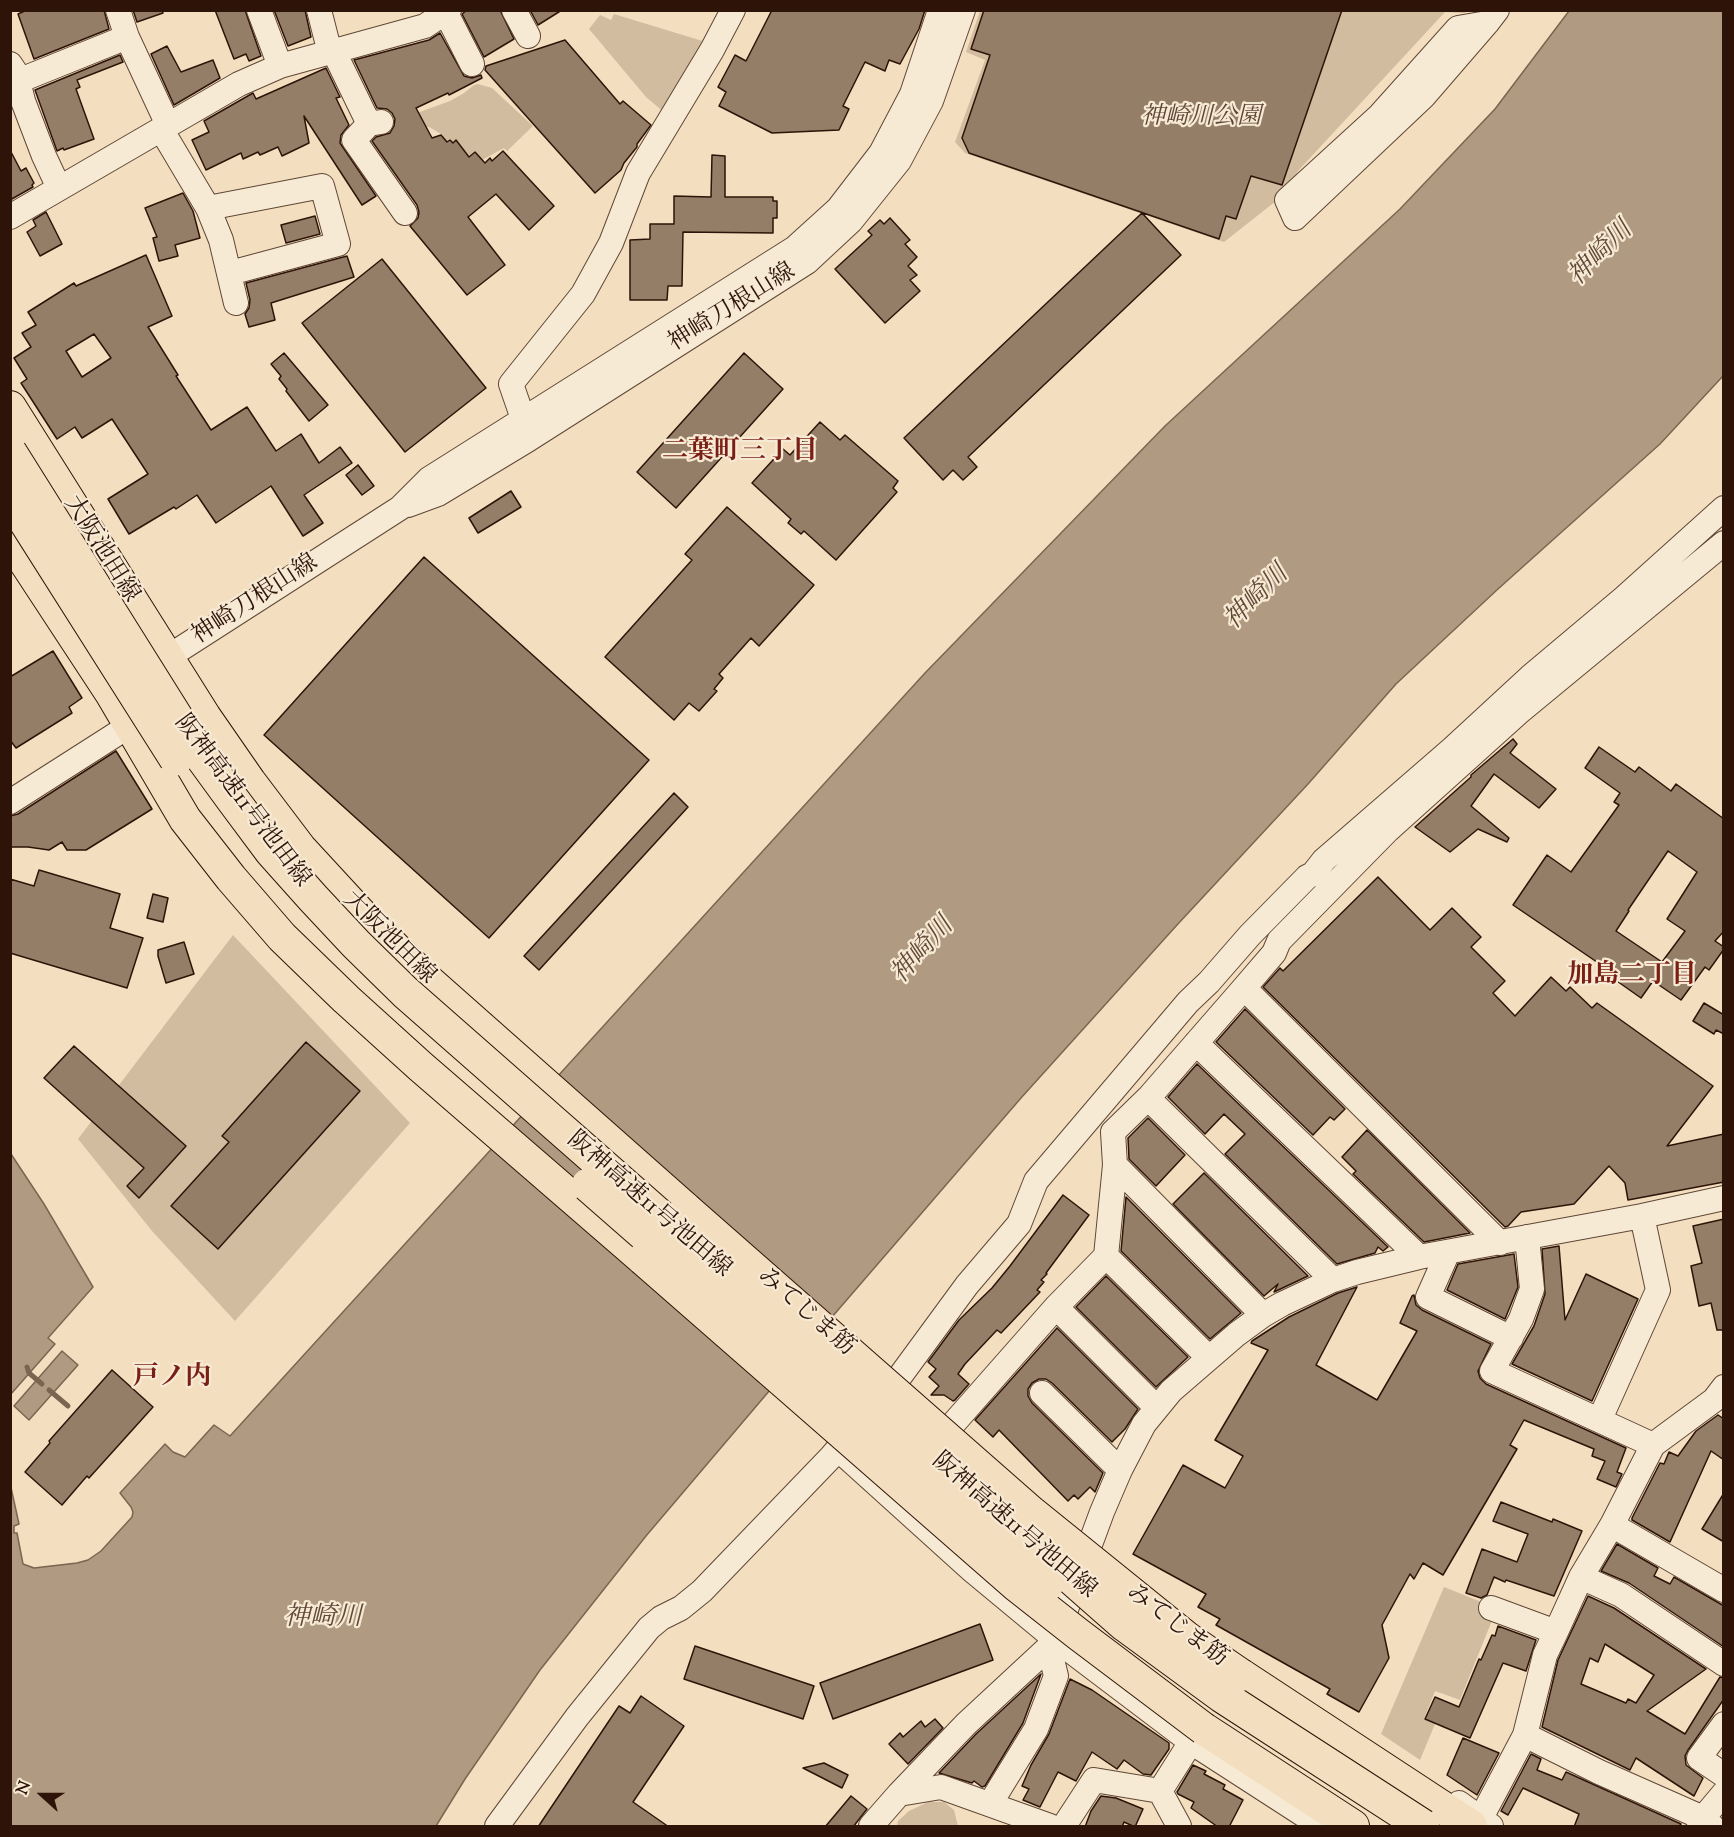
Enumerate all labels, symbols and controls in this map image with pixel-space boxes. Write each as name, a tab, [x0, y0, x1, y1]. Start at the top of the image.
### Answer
park label: 神崎川公園	[1141, 105, 1261, 133]
water label: 神崎川	[1563, 216, 1641, 294]
street label: 神崎刀根山線	[664, 259, 802, 359]
district label: 二葉町三丁目	[662, 438, 818, 470]
street label: 大阪池田線	[56, 491, 144, 609]
street label: 神崎刀根山線	[188, 550, 324, 652]
water label: 神崎川	[1219, 560, 1297, 638]
street label: 阪神高速11号池田線	[167, 710, 315, 894]
street label: 大阪池田線	[335, 886, 441, 992]
water label: 神崎川	[886, 913, 962, 991]
district label: 加島二丁目	[1567, 962, 1697, 994]
street label: 阪神高速11号池田線	[560, 1127, 736, 1285]
street label: みてじま筋	[750, 1263, 860, 1363]
district label: 戸ノ内	[133, 1364, 211, 1396]
street label: 阪神高速11号池田線	[925, 1448, 1101, 1606]
street label: みてじま筋	[1119, 1579, 1233, 1675]
water label: 神崎川	[284, 1604, 362, 1636]
north arrow	[12, 1765, 72, 1825]
text: N	[12, 1778, 38, 1798]

